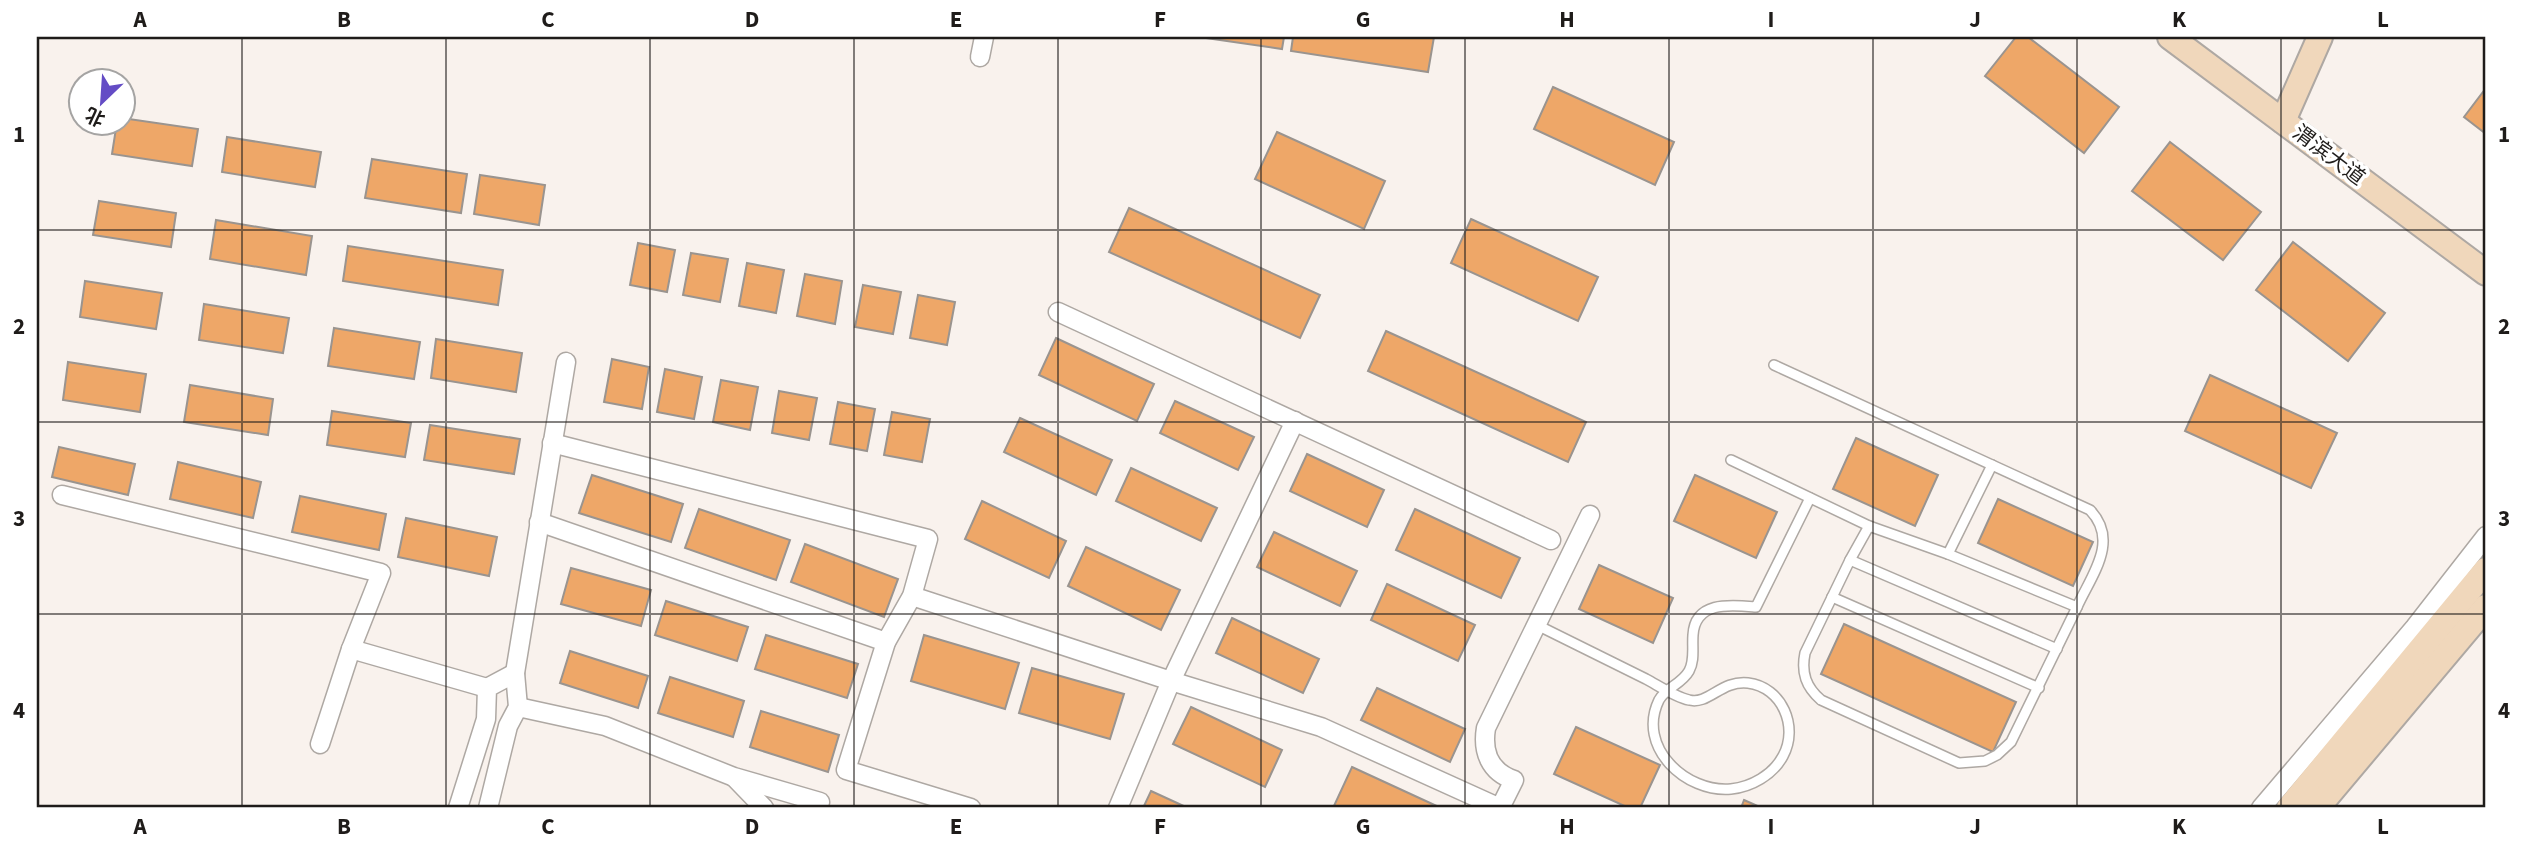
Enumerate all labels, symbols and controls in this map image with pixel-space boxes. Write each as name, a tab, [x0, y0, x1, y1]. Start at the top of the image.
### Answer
text: A	[132, 3, 147, 36]
text: B	[337, 3, 351, 36]
text: C	[541, 3, 555, 36]
text: D	[745, 3, 759, 36]
text: E	[950, 3, 962, 36]
text: F	[1154, 3, 1166, 36]
text: G	[1356, 3, 1370, 36]
text: H	[1559, 3, 1575, 36]
text: I	[1768, 3, 1774, 36]
text: J	[1969, 3, 1981, 36]
text: K	[2172, 3, 2187, 36]
text: L	[2377, 3, 2389, 36]
north arrow	[66, 66, 136, 136]
text: 北	[81, 100, 110, 132]
text: 1	[13, 118, 25, 151]
street label: 渭滨大道	[2286, 118, 2372, 192]
text: 1	[2498, 118, 2510, 151]
text: 2	[13, 310, 25, 343]
text: 2	[2498, 310, 2510, 343]
text: 3	[13, 502, 25, 535]
text: 3	[2498, 502, 2510, 535]
text: 4	[13, 694, 25, 727]
text: 4	[2498, 694, 2510, 727]
text: A	[132, 810, 147, 843]
text: B	[337, 810, 351, 843]
text: C	[541, 810, 555, 843]
text: D	[745, 810, 759, 843]
text: E	[950, 810, 962, 843]
text: F	[1154, 810, 1166, 843]
text: G	[1356, 810, 1370, 843]
text: H	[1559, 810, 1575, 843]
text: I	[1768, 810, 1774, 843]
text: J	[1969, 810, 1981, 843]
text: K	[2172, 810, 2187, 843]
text: L	[2377, 810, 2389, 843]

